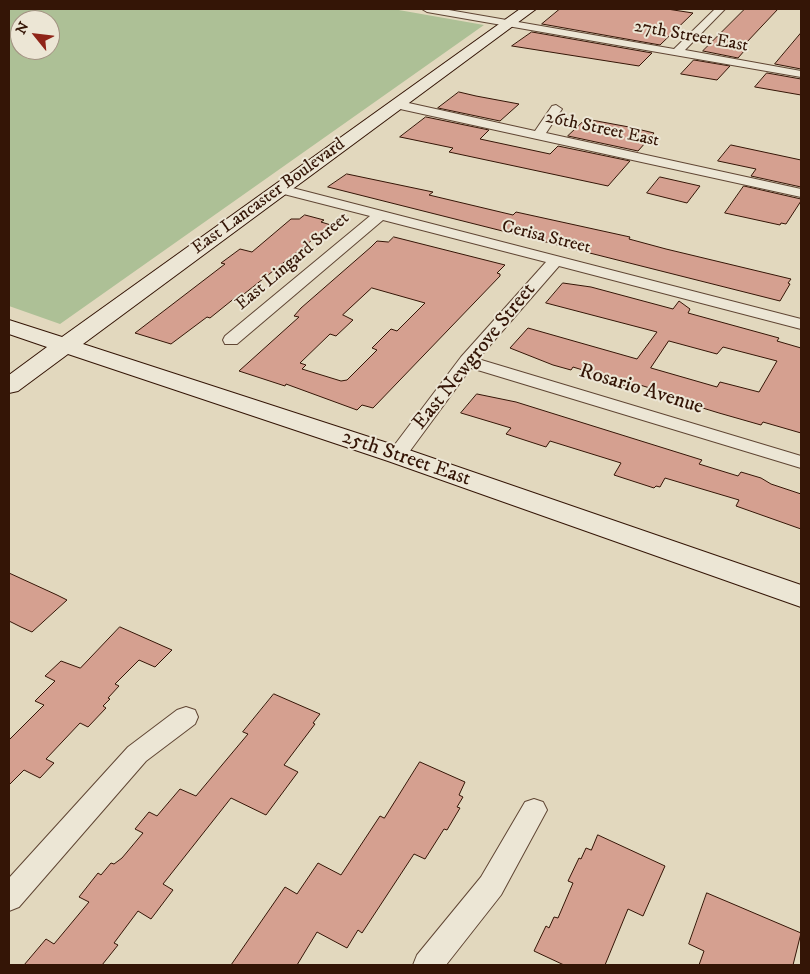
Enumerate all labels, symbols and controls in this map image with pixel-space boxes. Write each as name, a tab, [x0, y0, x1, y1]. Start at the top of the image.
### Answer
north arrow	[10, 10, 60, 60]
street label: 27th Street East	[632, 16, 750, 58]
text: N	[12, 19, 33, 38]
street label: 26th Street East	[543, 107, 661, 153]
street label: East Lancaster Boulevard	[188, 134, 350, 260]
street label: East Lingard Street	[232, 208, 354, 316]
street label: Cerisa Street	[499, 217, 593, 259]
street label: East Newgrove Street	[408, 279, 542, 435]
street label: Rosario Avenue	[576, 359, 706, 421]
street label: 25th Street East	[338, 425, 474, 493]

